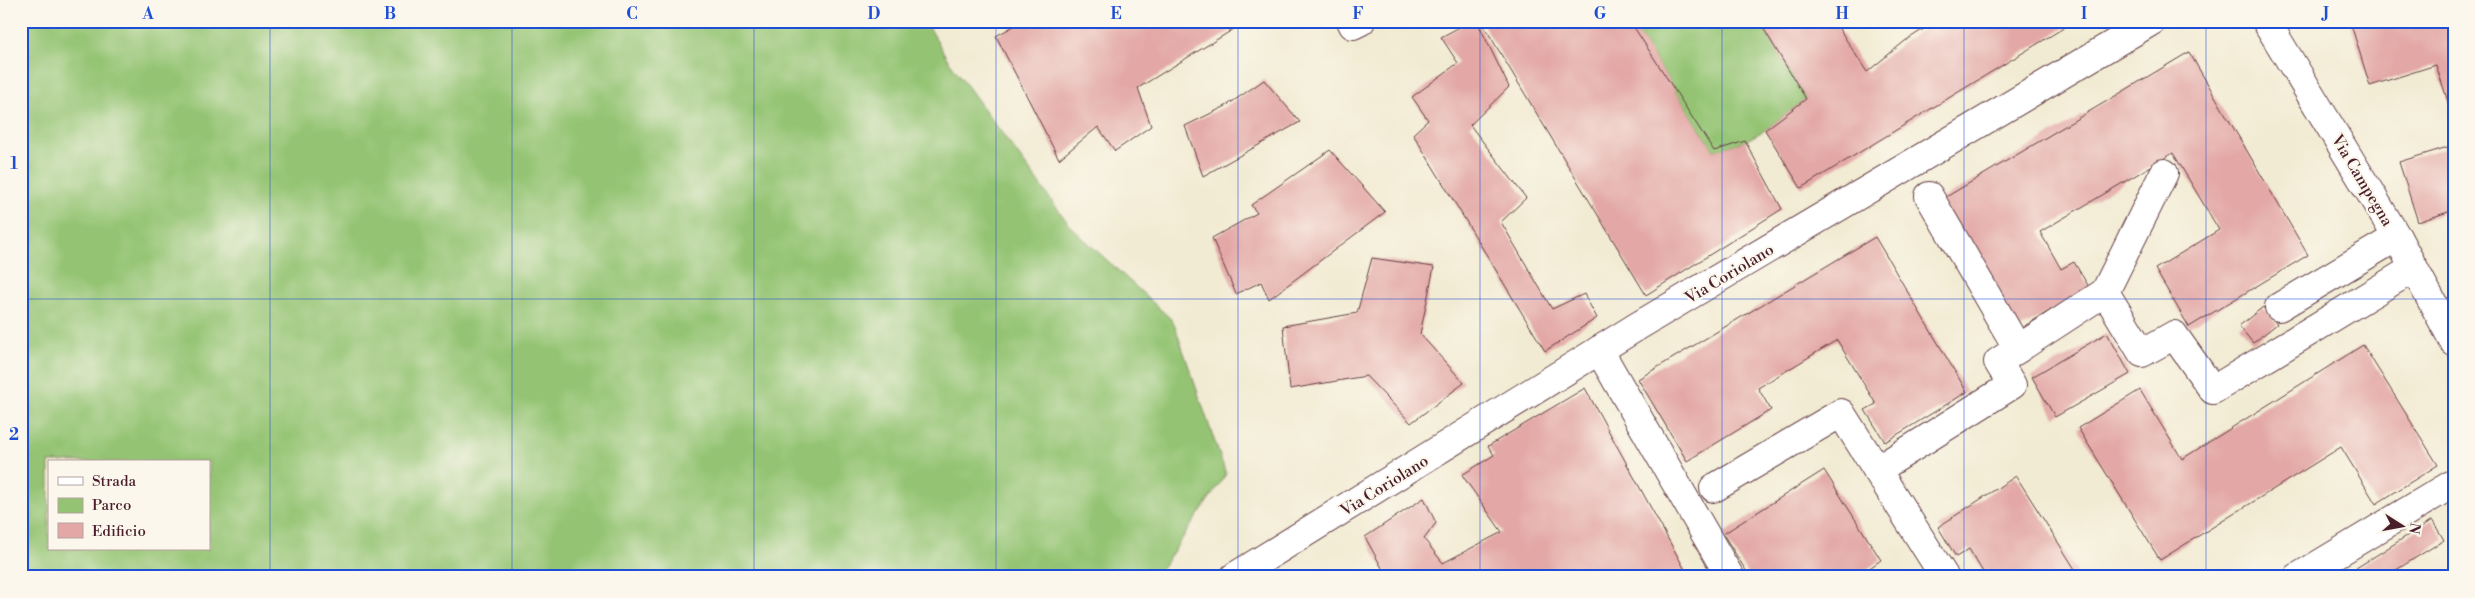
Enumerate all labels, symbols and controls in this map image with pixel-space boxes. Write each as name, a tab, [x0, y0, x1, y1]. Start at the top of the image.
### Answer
text: A	[141, 4, 154, 24]
text: B	[384, 4, 396, 24]
text: C	[626, 4, 638, 24]
text: D	[868, 4, 881, 24]
text: E	[1110, 4, 1122, 24]
text: F	[1352, 4, 1364, 24]
text: G	[1594, 4, 1607, 24]
text: H	[1835, 4, 1849, 24]
text: I	[2081, 4, 2087, 24]
text: J	[2321, 4, 2329, 24]
street label: Via Campegna	[2326, 130, 2398, 231]
text: 1	[10, 154, 18, 174]
street label: Via Coriolano	[1681, 240, 1778, 309]
text: 2	[9, 425, 19, 445]
street label: Via Coriolano	[1336, 451, 1432, 521]
legend	[48, 460, 210, 550]
text: Strada	[92, 472, 136, 491]
text: Parco	[92, 496, 131, 515]
north arrow	[2378, 500, 2428, 550]
text: N	[2404, 521, 2424, 535]
text: Edificio	[92, 522, 146, 541]

